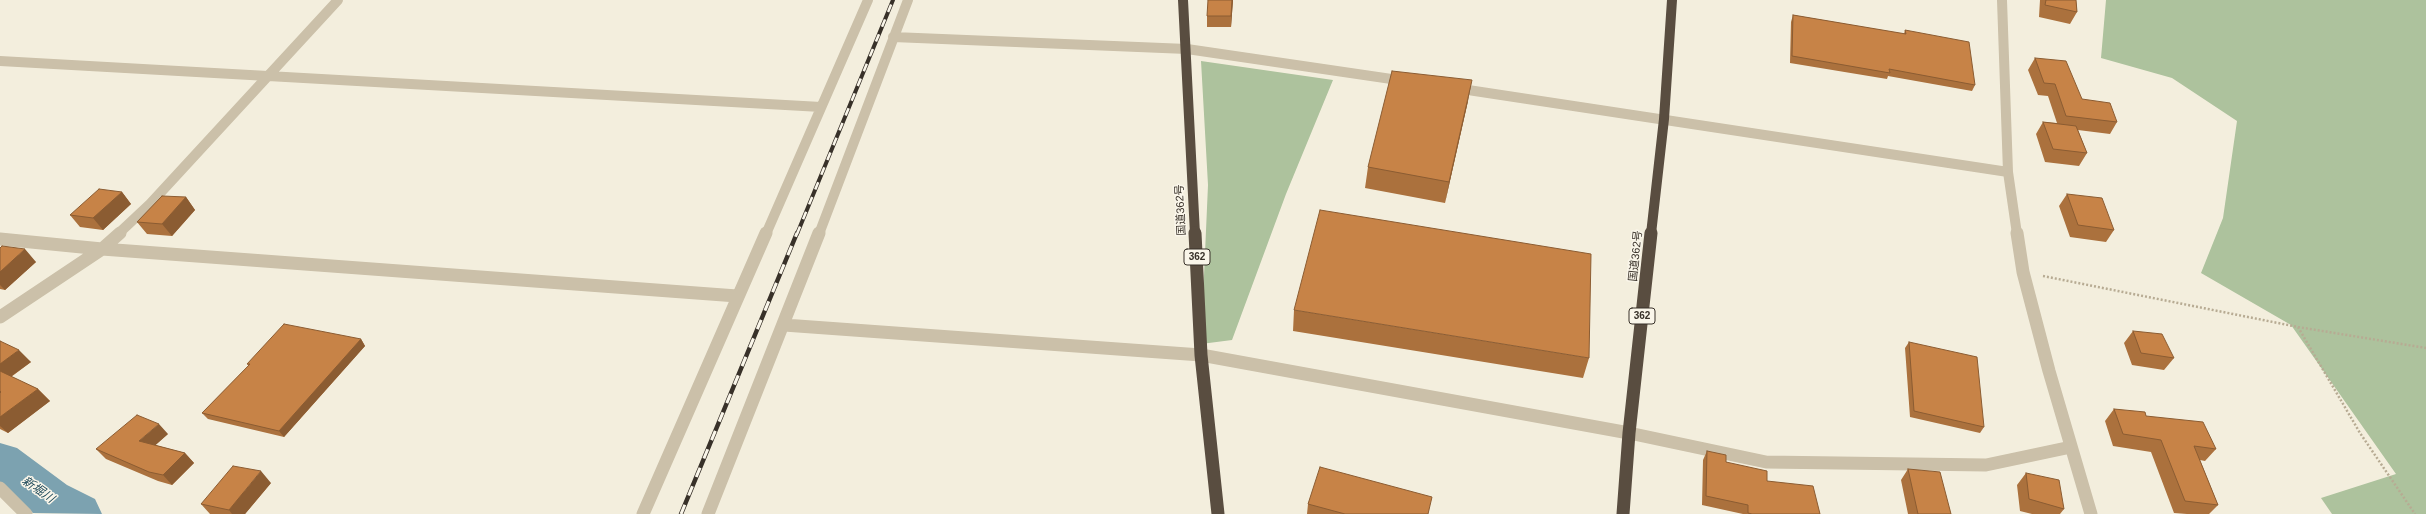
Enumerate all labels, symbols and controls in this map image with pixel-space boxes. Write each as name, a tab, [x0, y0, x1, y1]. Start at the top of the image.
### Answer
street label: 国道362号	[1173, 184, 1189, 236]
street label: 国道362号	[1627, 230, 1645, 282]
road number: 362	[1184, 249, 1210, 265]
road number: 362	[1629, 308, 1655, 324]
water label: 新堀川	[19, 474, 57, 506]

